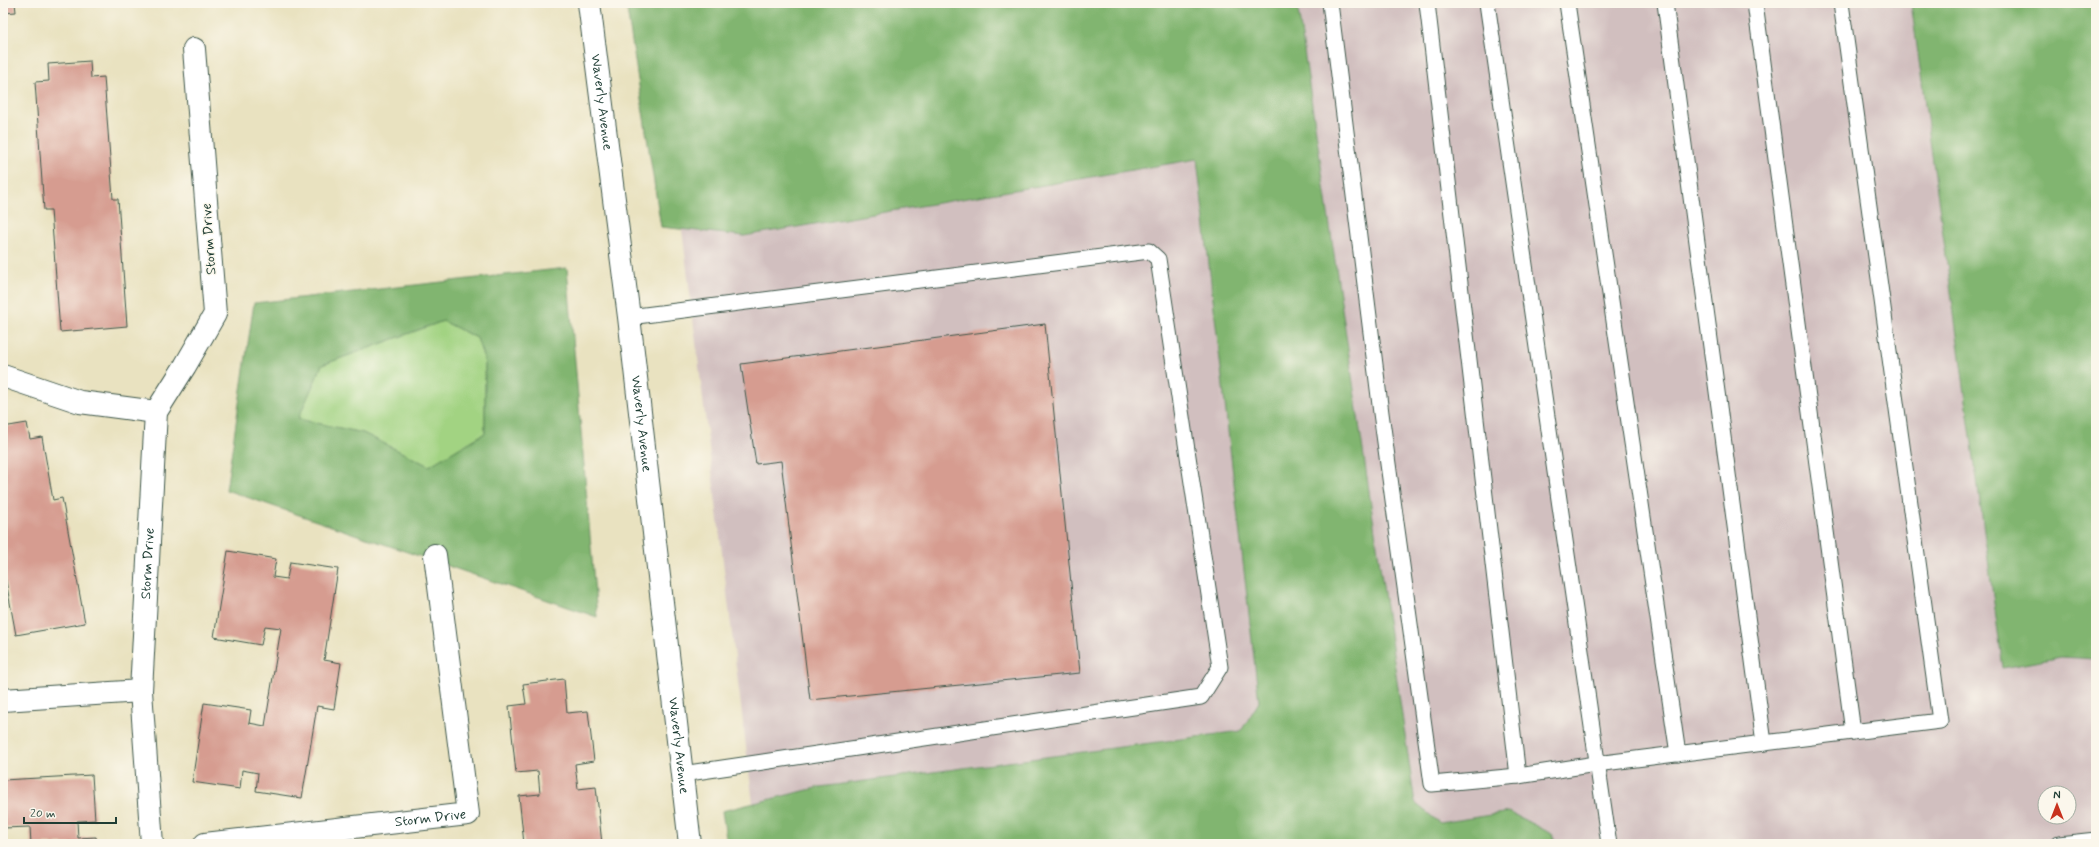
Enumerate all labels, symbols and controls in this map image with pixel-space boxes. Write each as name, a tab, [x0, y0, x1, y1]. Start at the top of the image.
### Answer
street label: Waverly Avenue	[587, 53, 617, 152]
street label: Storm Drive	[198, 203, 220, 275]
street label: Waverly Avenue	[627, 375, 656, 473]
street label: Storm Drive	[137, 527, 159, 600]
street label: Waverly Avenue	[664, 696, 693, 795]
north arrow	[2037, 785, 2077, 825]
text: N	[2053, 789, 2061, 803]
scale bar	[24, 799, 116, 825]
street label: Storm Drive	[394, 805, 467, 831]
text: 20 m	[30, 806, 56, 822]

